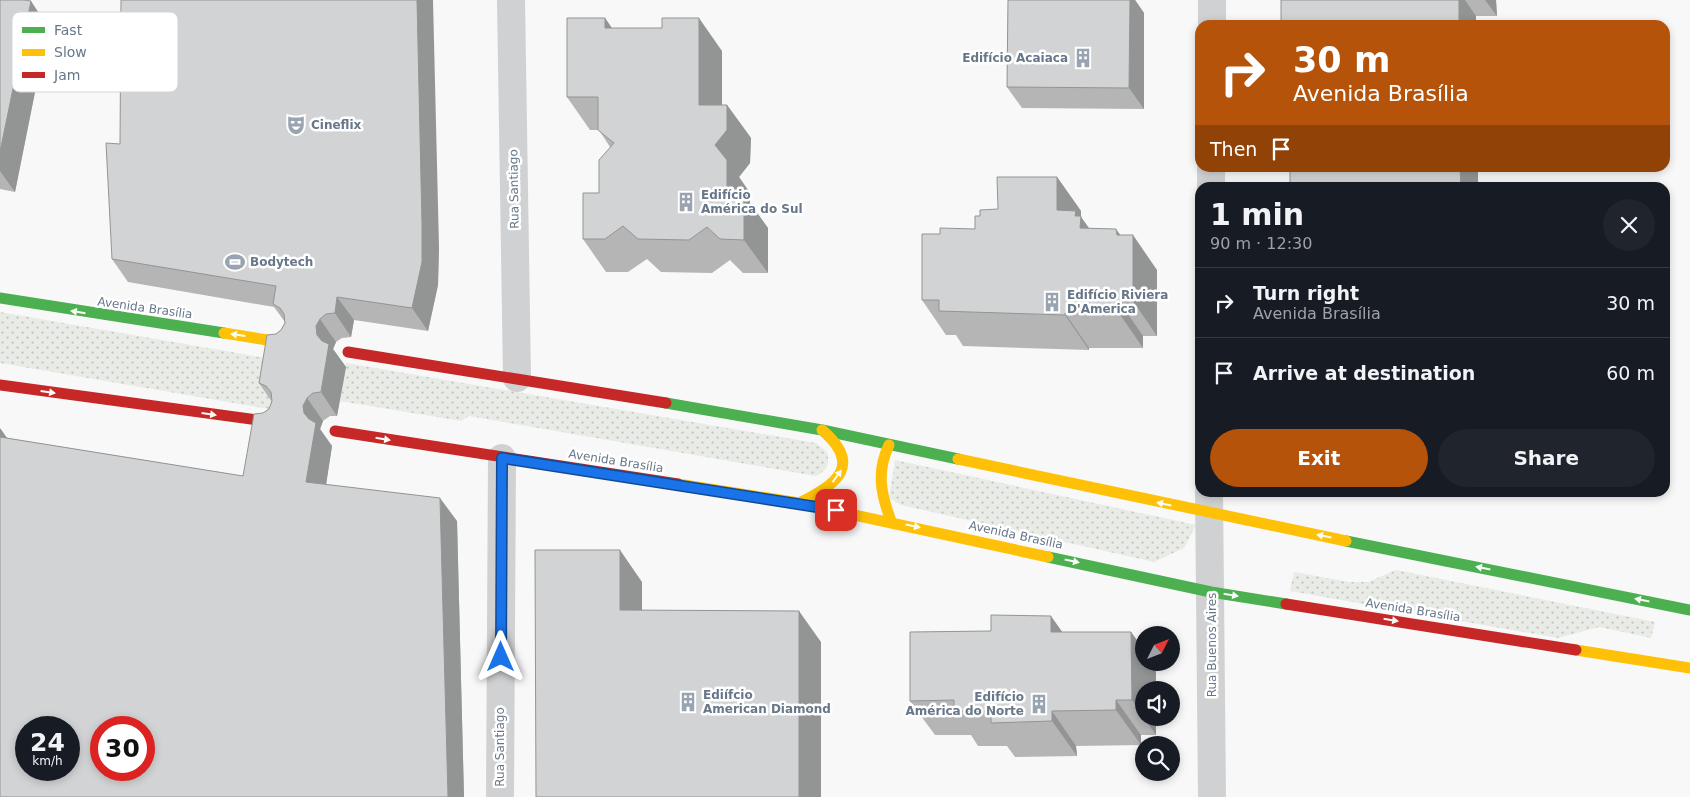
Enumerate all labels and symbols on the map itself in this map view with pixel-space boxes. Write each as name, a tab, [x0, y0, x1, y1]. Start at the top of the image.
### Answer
legend	[12, 12, 178, 92]
text: Fast	[54, 22, 83, 38]
text: Slow	[54, 44, 87, 60]
building icon: Edifício Acaiaca	[1072, 47, 1094, 69]
place label: Edifício Acaiaca	[962, 51, 1068, 65]
text: Jam	[53, 67, 80, 83]
theatre icon: Cineflix	[285, 114, 307, 136]
place label: Cineflix	[311, 118, 362, 132]
street label: Rua Santiago	[506, 149, 522, 229]
place label: Edifício América do Sul	[701, 188, 803, 216]
building icon: Edifício América do Sul	[675, 191, 697, 213]
sports icon: Bodytech	[224, 251, 246, 273]
place label: Bodytech	[250, 255, 313, 269]
place label: Edifício Riviera D'America	[1067, 288, 1168, 316]
building icon: Edifício Riviera D'America	[1041, 291, 1063, 313]
street label: Avenida Brasília	[97, 294, 193, 322]
one-way arrow	[69, 307, 85, 315]
one-way arrow	[230, 331, 246, 339]
one-way arrow	[41, 388, 57, 396]
one-way arrow	[202, 410, 218, 418]
one-way arrow	[375, 435, 391, 443]
street label: Avenida Brasília	[568, 447, 664, 475]
one-way arrow	[832, 469, 842, 483]
pin	[815, 489, 857, 531]
one-way arrow	[1156, 499, 1172, 507]
street label: Avenida Brasília	[968, 518, 1064, 552]
one-way arrow	[905, 522, 921, 530]
one-way arrow	[1316, 532, 1331, 540]
one-way arrow	[1064, 557, 1079, 565]
one-way arrow	[1475, 564, 1490, 572]
one-way arrow	[1223, 591, 1239, 599]
street label: Rua Buenos Aires	[1205, 593, 1219, 697]
street label: Avenida Brasília	[1365, 596, 1461, 624]
one-way arrow	[1635, 596, 1650, 604]
one-way arrow	[1383, 617, 1399, 625]
north arrow	[1135, 626, 1180, 671]
position arrow	[474, 630, 526, 682]
place label: Ediífcio American Diamond	[703, 688, 831, 716]
place label: Edifício América do Norte	[906, 690, 1024, 718]
building icon: Ediífcio American Diamond	[677, 691, 699, 713]
building icon: Edifício América do Norte	[1028, 693, 1050, 715]
street label: Rua Santiago	[493, 707, 507, 787]
speed limit sign: 30	[90, 716, 155, 781]

